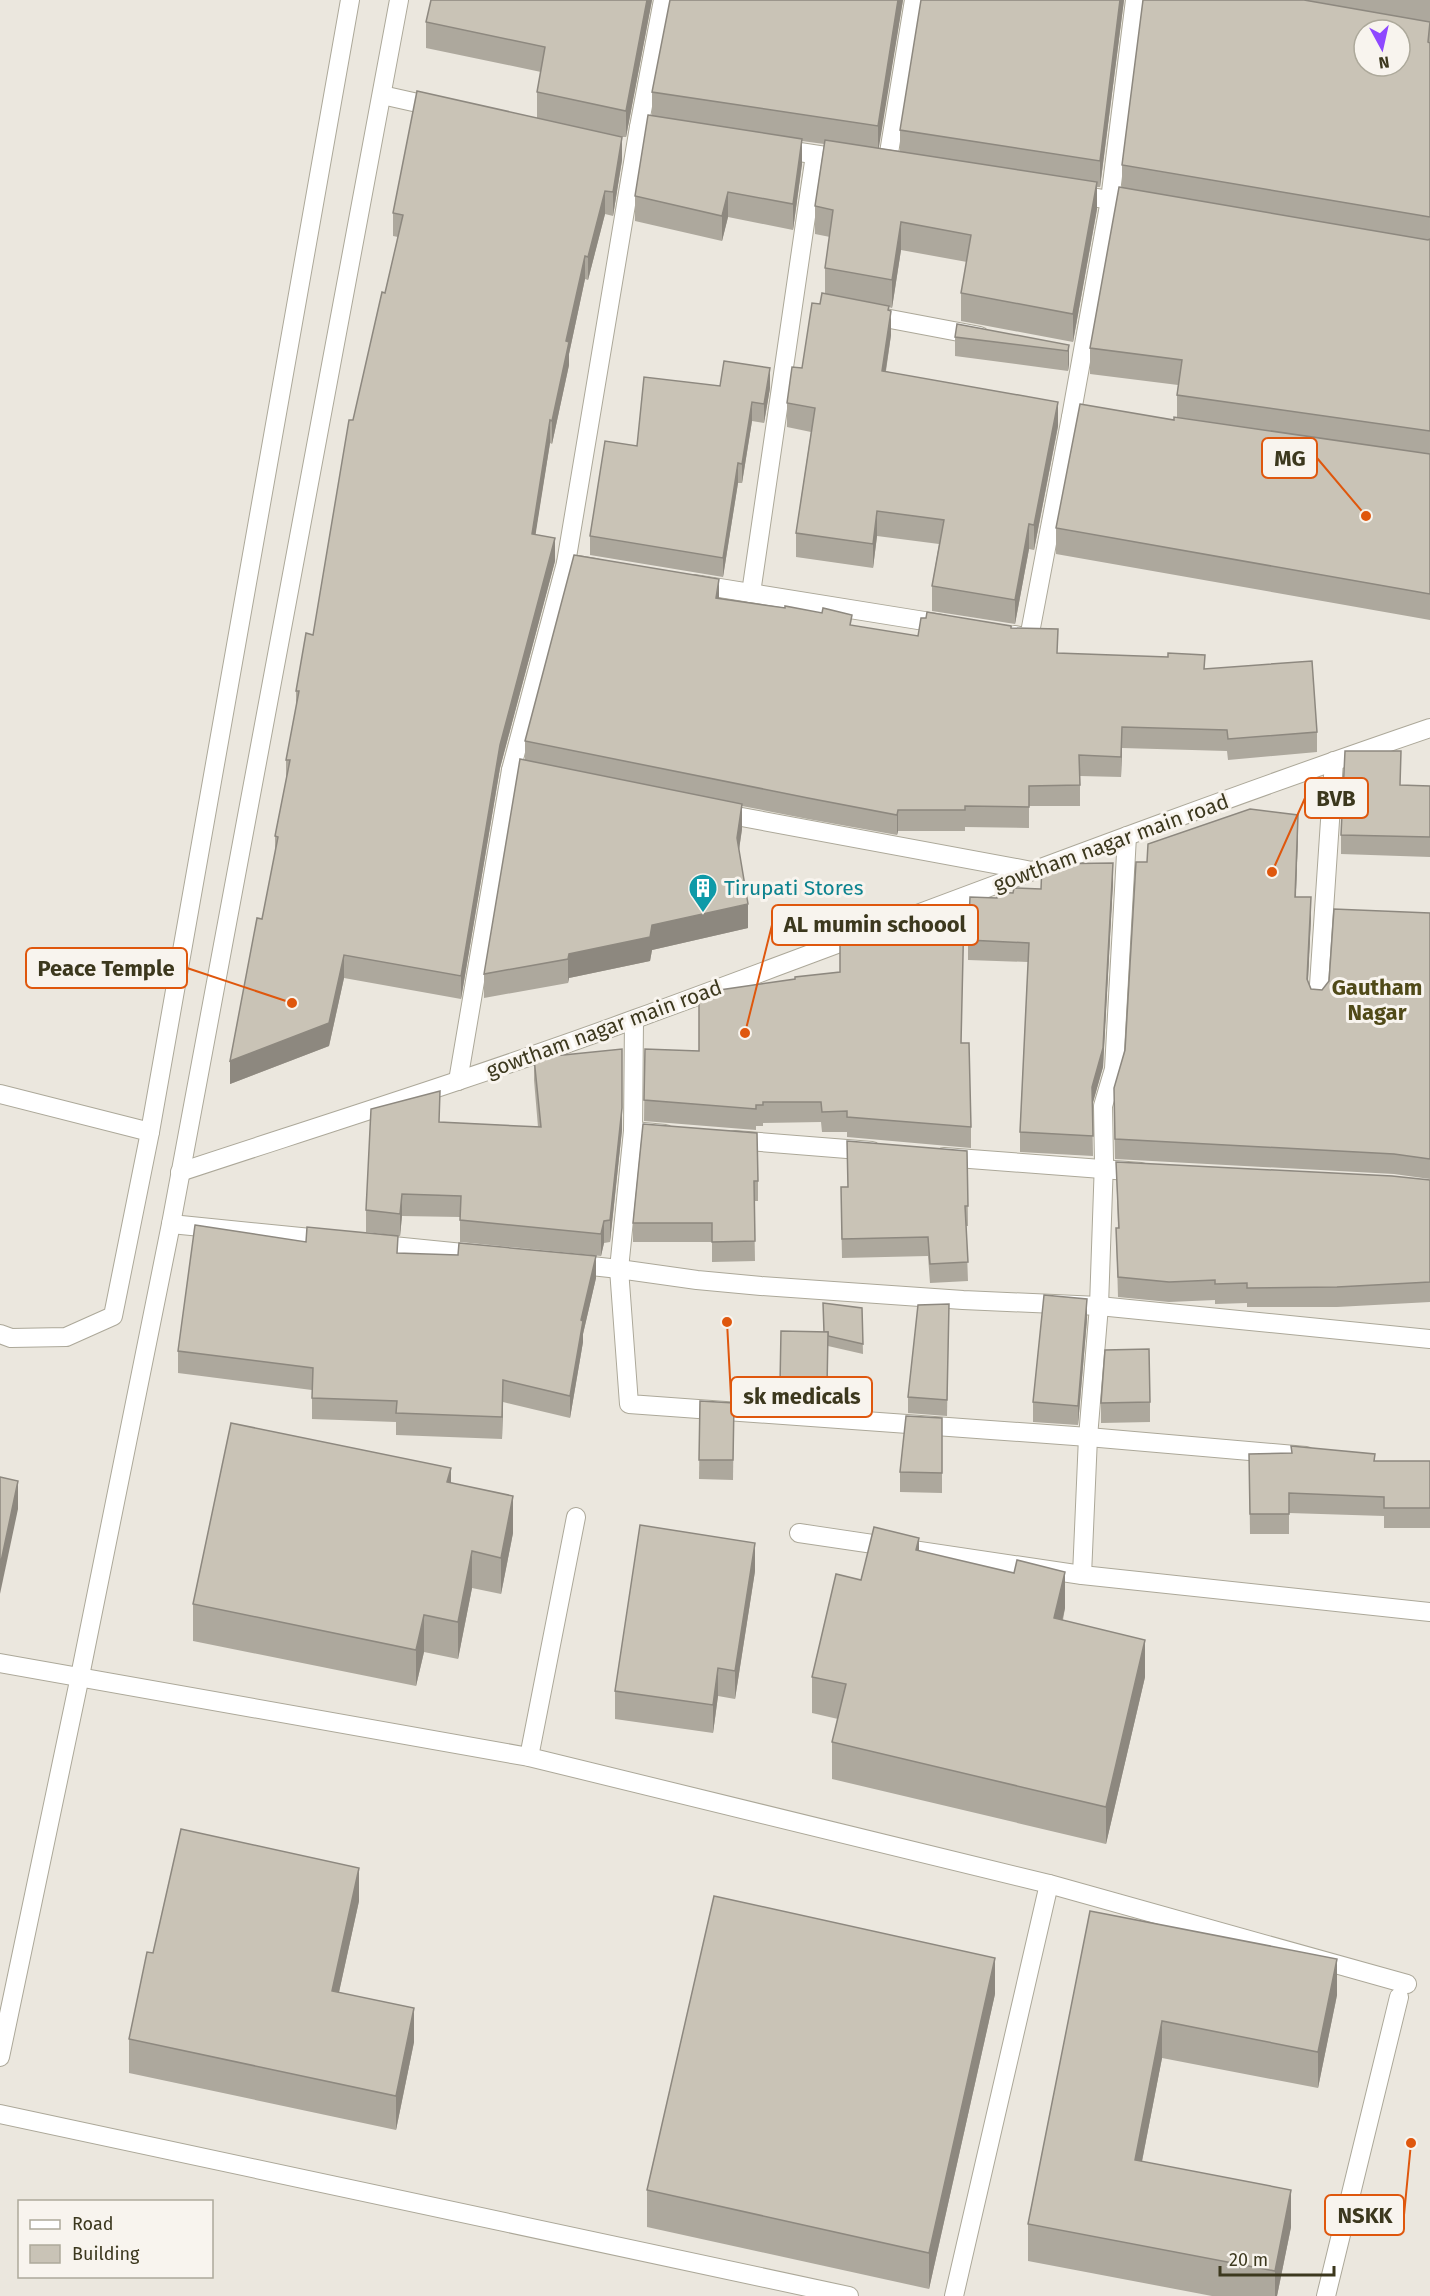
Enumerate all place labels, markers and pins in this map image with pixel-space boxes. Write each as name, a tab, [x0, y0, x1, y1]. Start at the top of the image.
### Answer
callout: MG	[1262, 438, 1317, 478]
callout: BVB	[1305, 778, 1368, 818]
building icon: Tirupati Stores	[687, 872, 719, 914]
place label: Tirupati Stores	[724, 875, 864, 901]
callout: AL mumin schoool	[772, 905, 978, 945]
callout: Peace Temple	[26, 948, 187, 988]
callout: sk medicals	[731, 1377, 872, 1417]
callout: NSKK	[1325, 2195, 1404, 2235]

